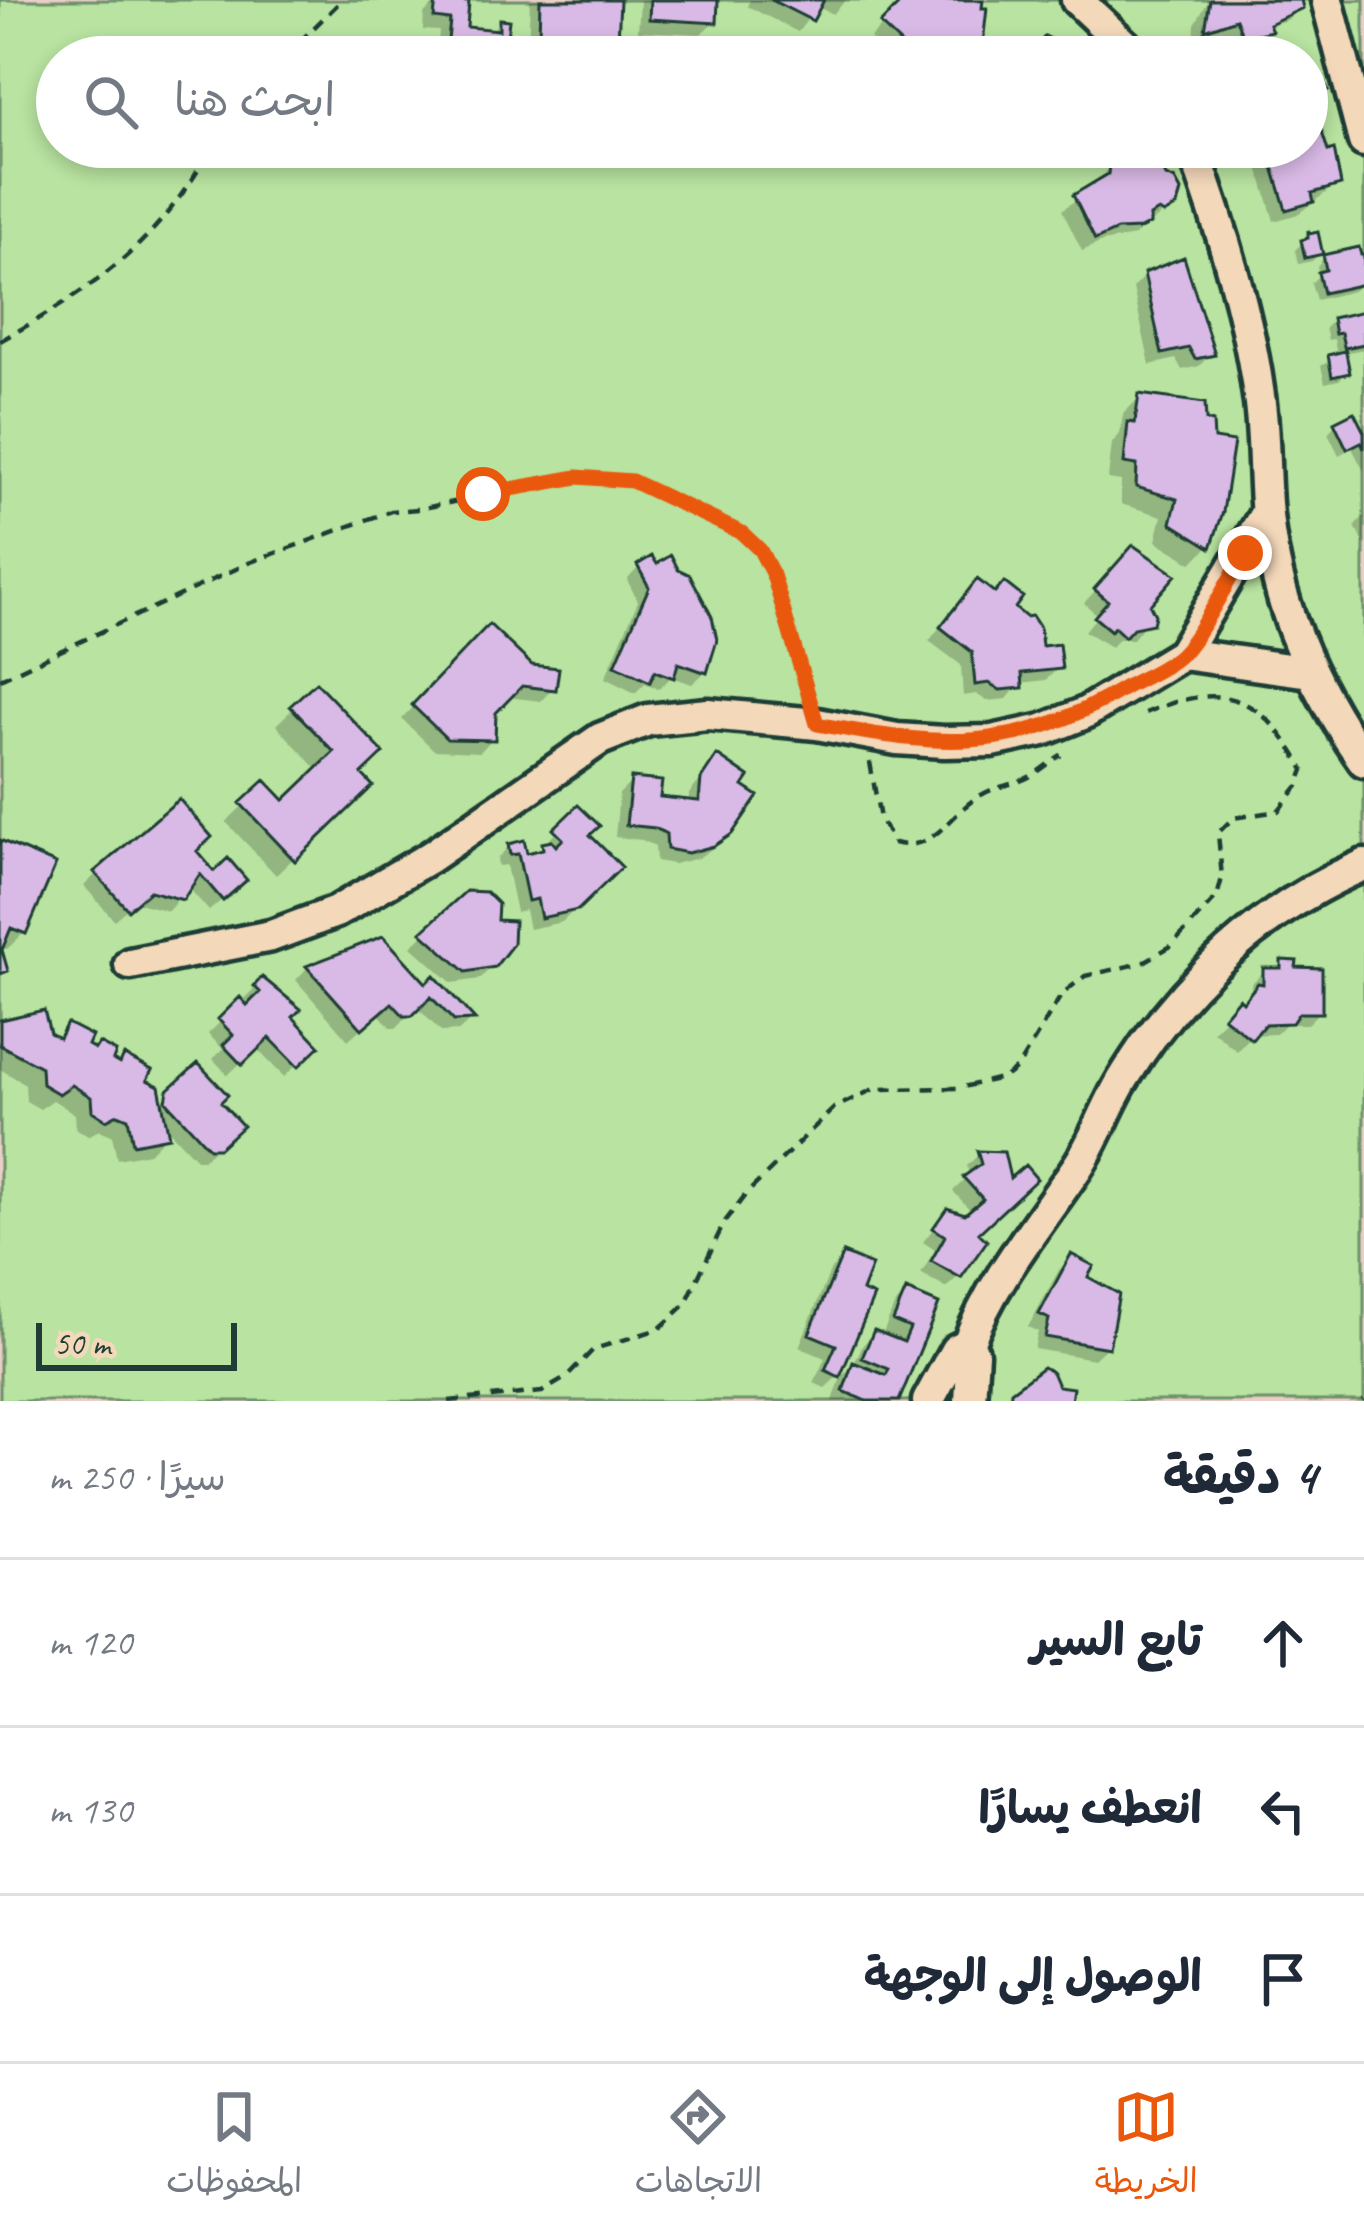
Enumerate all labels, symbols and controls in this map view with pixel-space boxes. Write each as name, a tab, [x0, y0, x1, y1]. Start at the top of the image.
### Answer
search box	[36, 36, 1328, 168]
icon: search	[78, 69, 144, 135]
text: ابحث هنا	[174, 72, 335, 129]
route start	[456, 467, 510, 521]
route end	[1218, 526, 1272, 580]
scale bar	[36, 1317, 237, 1370]
text: 50 m	[54, 1323, 110, 1365]
text: 4 دقيقة	[1163, 1444, 1316, 1508]
text: سيرًا · 250 m	[48, 1453, 226, 1502]
icon: ahead	[1250, 1610, 1316, 1676]
text: تابع السير	[1031, 1612, 1202, 1669]
text: 120 m	[48, 1618, 132, 1667]
icon: left	[1250, 1778, 1316, 1844]
text: انعطف يسارًا	[978, 1780, 1202, 1837]
text: 130 m	[48, 1786, 132, 1835]
icon: arrive	[1250, 1946, 1316, 2012]
text: الوصول إلى الوجهة	[864, 1948, 1202, 2005]
tab: المحفوظات	[166, 2084, 302, 2210]
tab: الاتجاهات	[635, 2084, 762, 2210]
tab: الخريطة	[1095, 2084, 1198, 2210]

